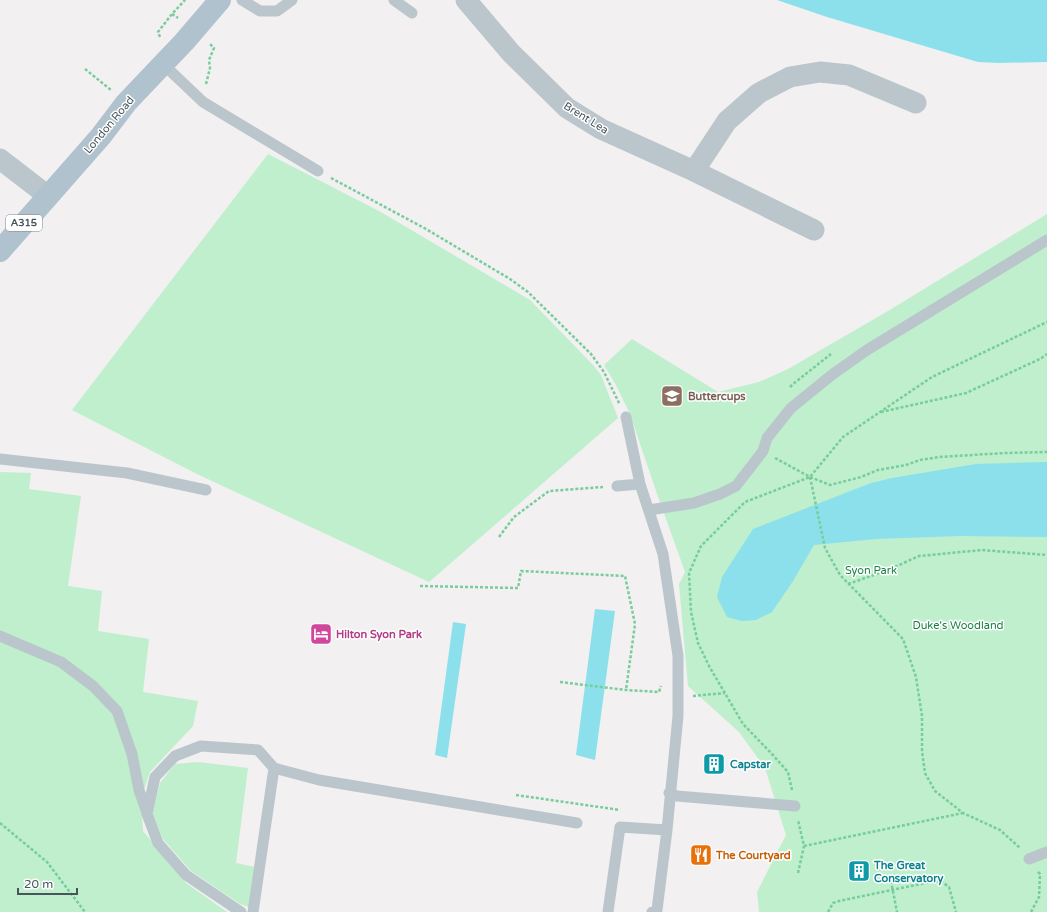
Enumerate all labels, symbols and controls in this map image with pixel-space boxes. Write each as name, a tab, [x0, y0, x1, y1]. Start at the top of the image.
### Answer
street label: London Road	[81, 94, 137, 156]
street label: Brent Lea	[561, 99, 611, 137]
road number: A315	[6, 215, 42, 231]
school or university icon: Buttercups	[659, 383, 685, 409]
place label: Buttercups	[688, 390, 746, 404]
park label: Syon Park	[845, 564, 897, 577]
park label: Duke's Woodland	[912, 619, 1004, 632]
hotel icon: Hilton Syon Park	[308, 621, 334, 647]
place label: Hilton Syon Park	[336, 628, 422, 642]
building icon: Capstar	[701, 751, 727, 777]
place label: Capstar	[730, 758, 771, 772]
restaurant icon: The Courtyard	[688, 842, 714, 868]
place label: The Courtyard	[715, 849, 791, 863]
building icon: The Great Conservatory	[846, 858, 872, 884]
place label: The Great Conservatory	[873, 859, 943, 886]
scale bar	[18, 870, 77, 896]
text: 20 m	[24, 877, 53, 891]

